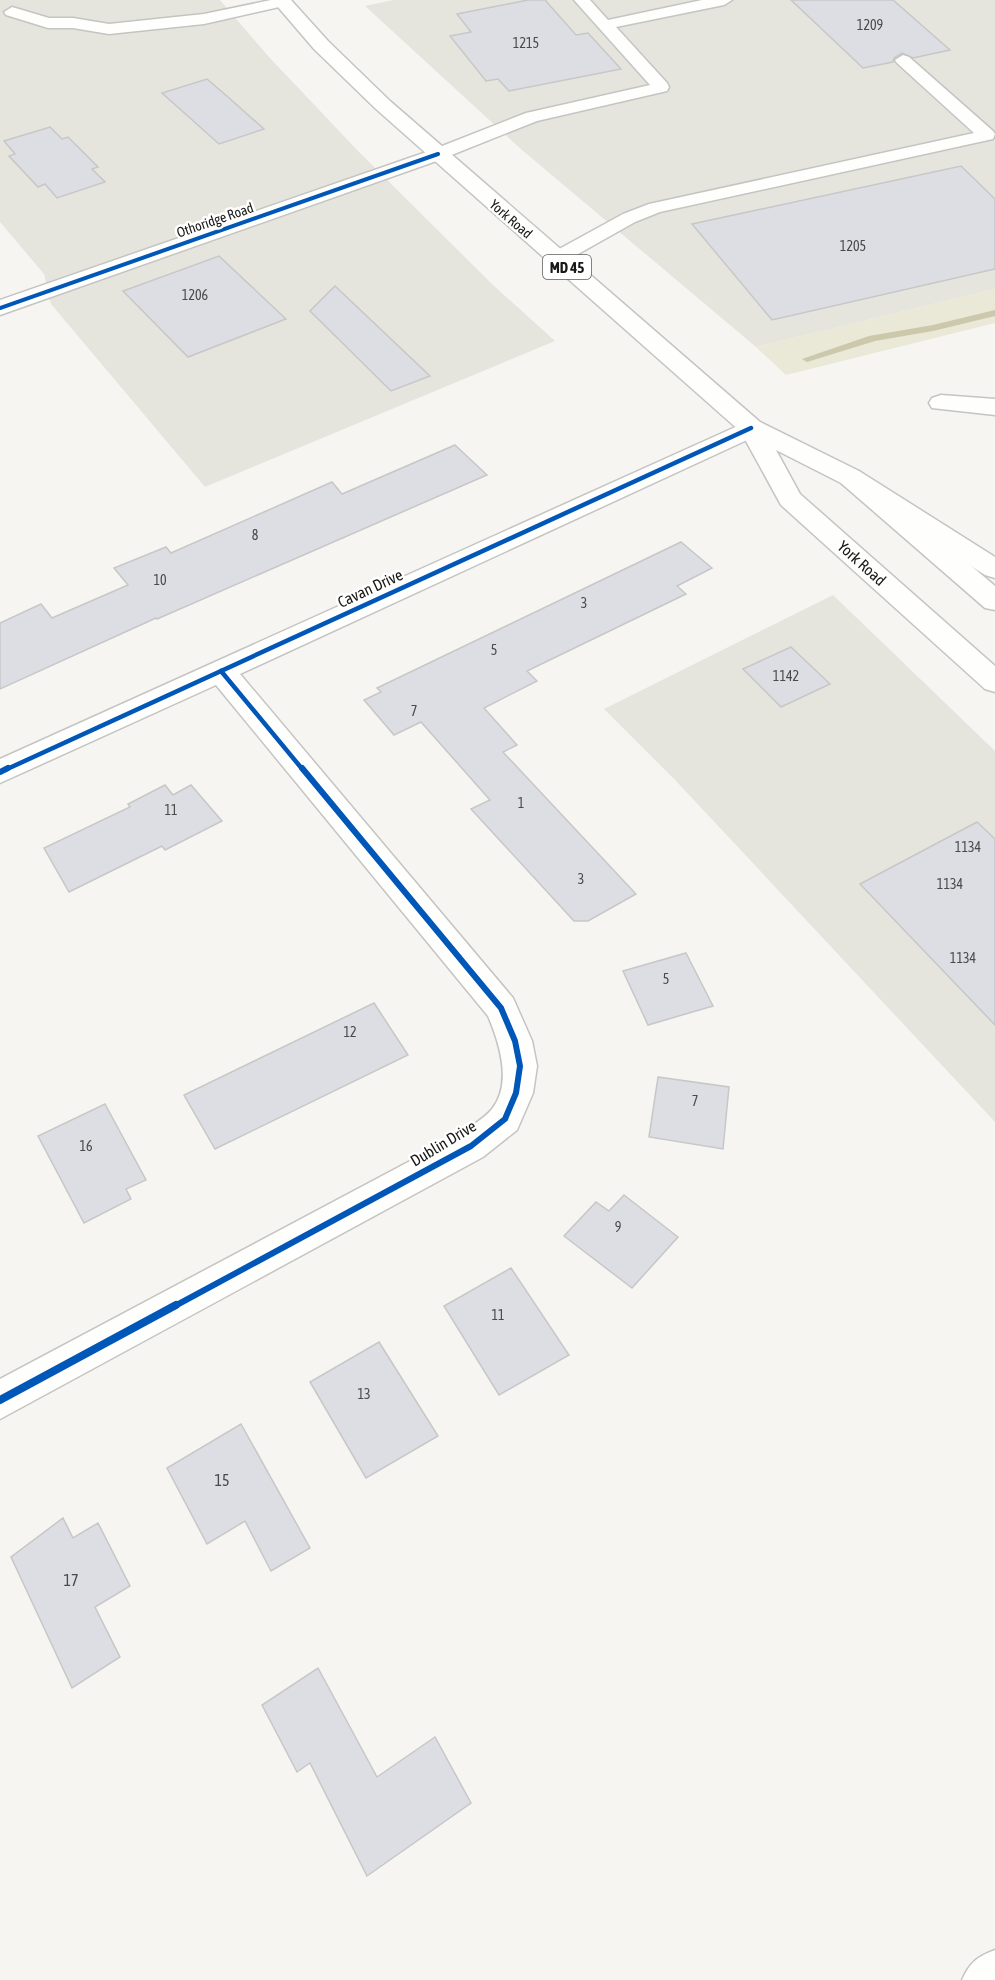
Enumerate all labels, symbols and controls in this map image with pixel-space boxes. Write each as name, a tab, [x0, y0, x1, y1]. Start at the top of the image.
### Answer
house number: 1209	[857, 17, 883, 33]
house number: 1215	[513, 35, 539, 51]
street label: York Road	[487, 196, 535, 242]
street label: Othoridge Road	[174, 199, 256, 241]
house number: 1205	[840, 238, 866, 254]
road number: MD 45	[543, 255, 591, 279]
house number: 1206	[182, 287, 209, 303]
house number: 8	[252, 527, 259, 543]
street label: York Road	[834, 537, 890, 589]
street label: Cavan Drive	[335, 565, 405, 611]
house number: 10	[153, 572, 167, 588]
house number: 3	[581, 595, 587, 611]
house number: 5	[491, 642, 497, 658]
house number: 1142	[773, 668, 799, 684]
house number: 7	[411, 703, 417, 719]
house number: 1	[518, 795, 524, 811]
house number: 11	[164, 802, 178, 818]
house number: 1134	[955, 839, 982, 855]
house number: 3	[578, 871, 584, 887]
house number: 1134	[937, 876, 964, 892]
house number: 1134	[950, 950, 977, 966]
house number: 5	[663, 971, 669, 987]
house number: 12	[343, 1024, 357, 1040]
house number: 7	[692, 1093, 698, 1109]
street label: Dublin Drive	[407, 1116, 479, 1170]
house number: 16	[79, 1138, 93, 1154]
house number: 9	[615, 1219, 621, 1235]
house number: 11	[491, 1307, 505, 1323]
house number: 13	[357, 1386, 371, 1402]
house number: 15	[214, 1471, 230, 1489]
house number: 17	[63, 1571, 79, 1589]

